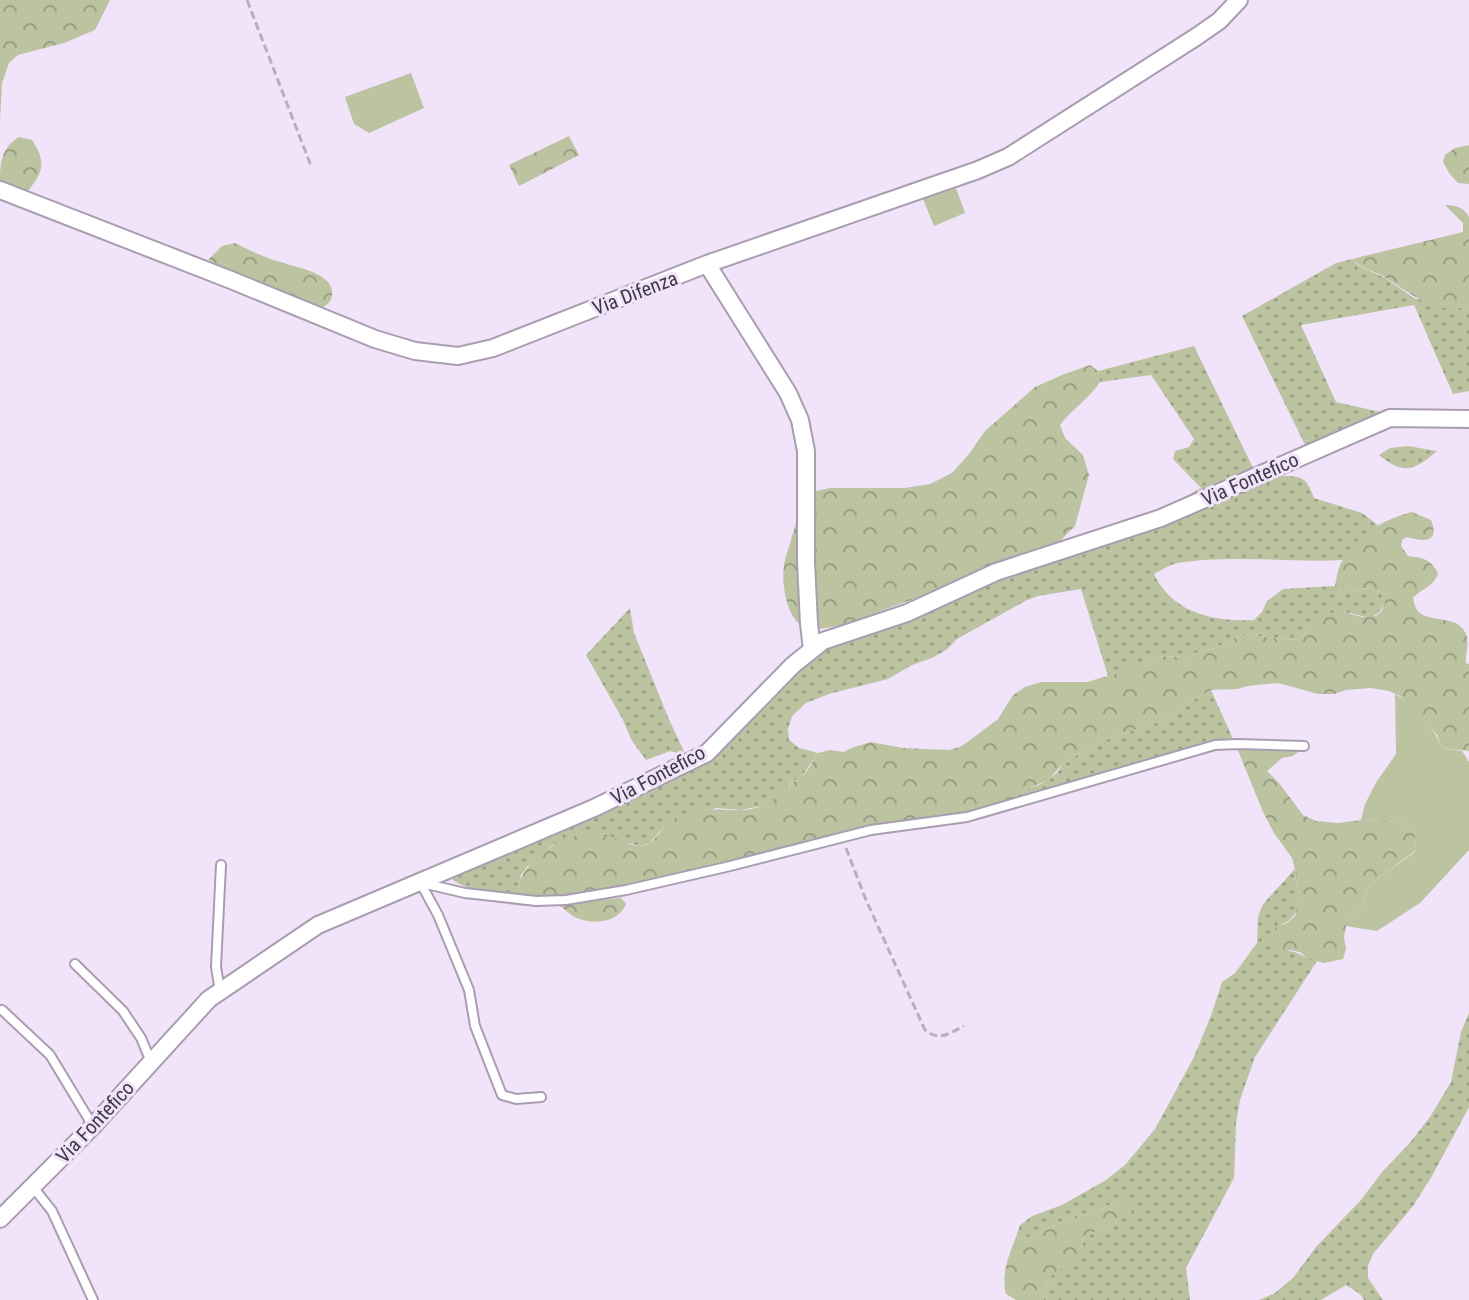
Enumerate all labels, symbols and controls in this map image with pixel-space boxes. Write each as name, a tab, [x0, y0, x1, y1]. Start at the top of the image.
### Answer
street label: Via Difenza	[589, 266, 681, 320]
street label: Via Fontefico	[1198, 447, 1302, 511]
street label: Via Fontefico	[607, 740, 709, 810]
street label: Via Fontefico	[51, 1076, 139, 1168]

